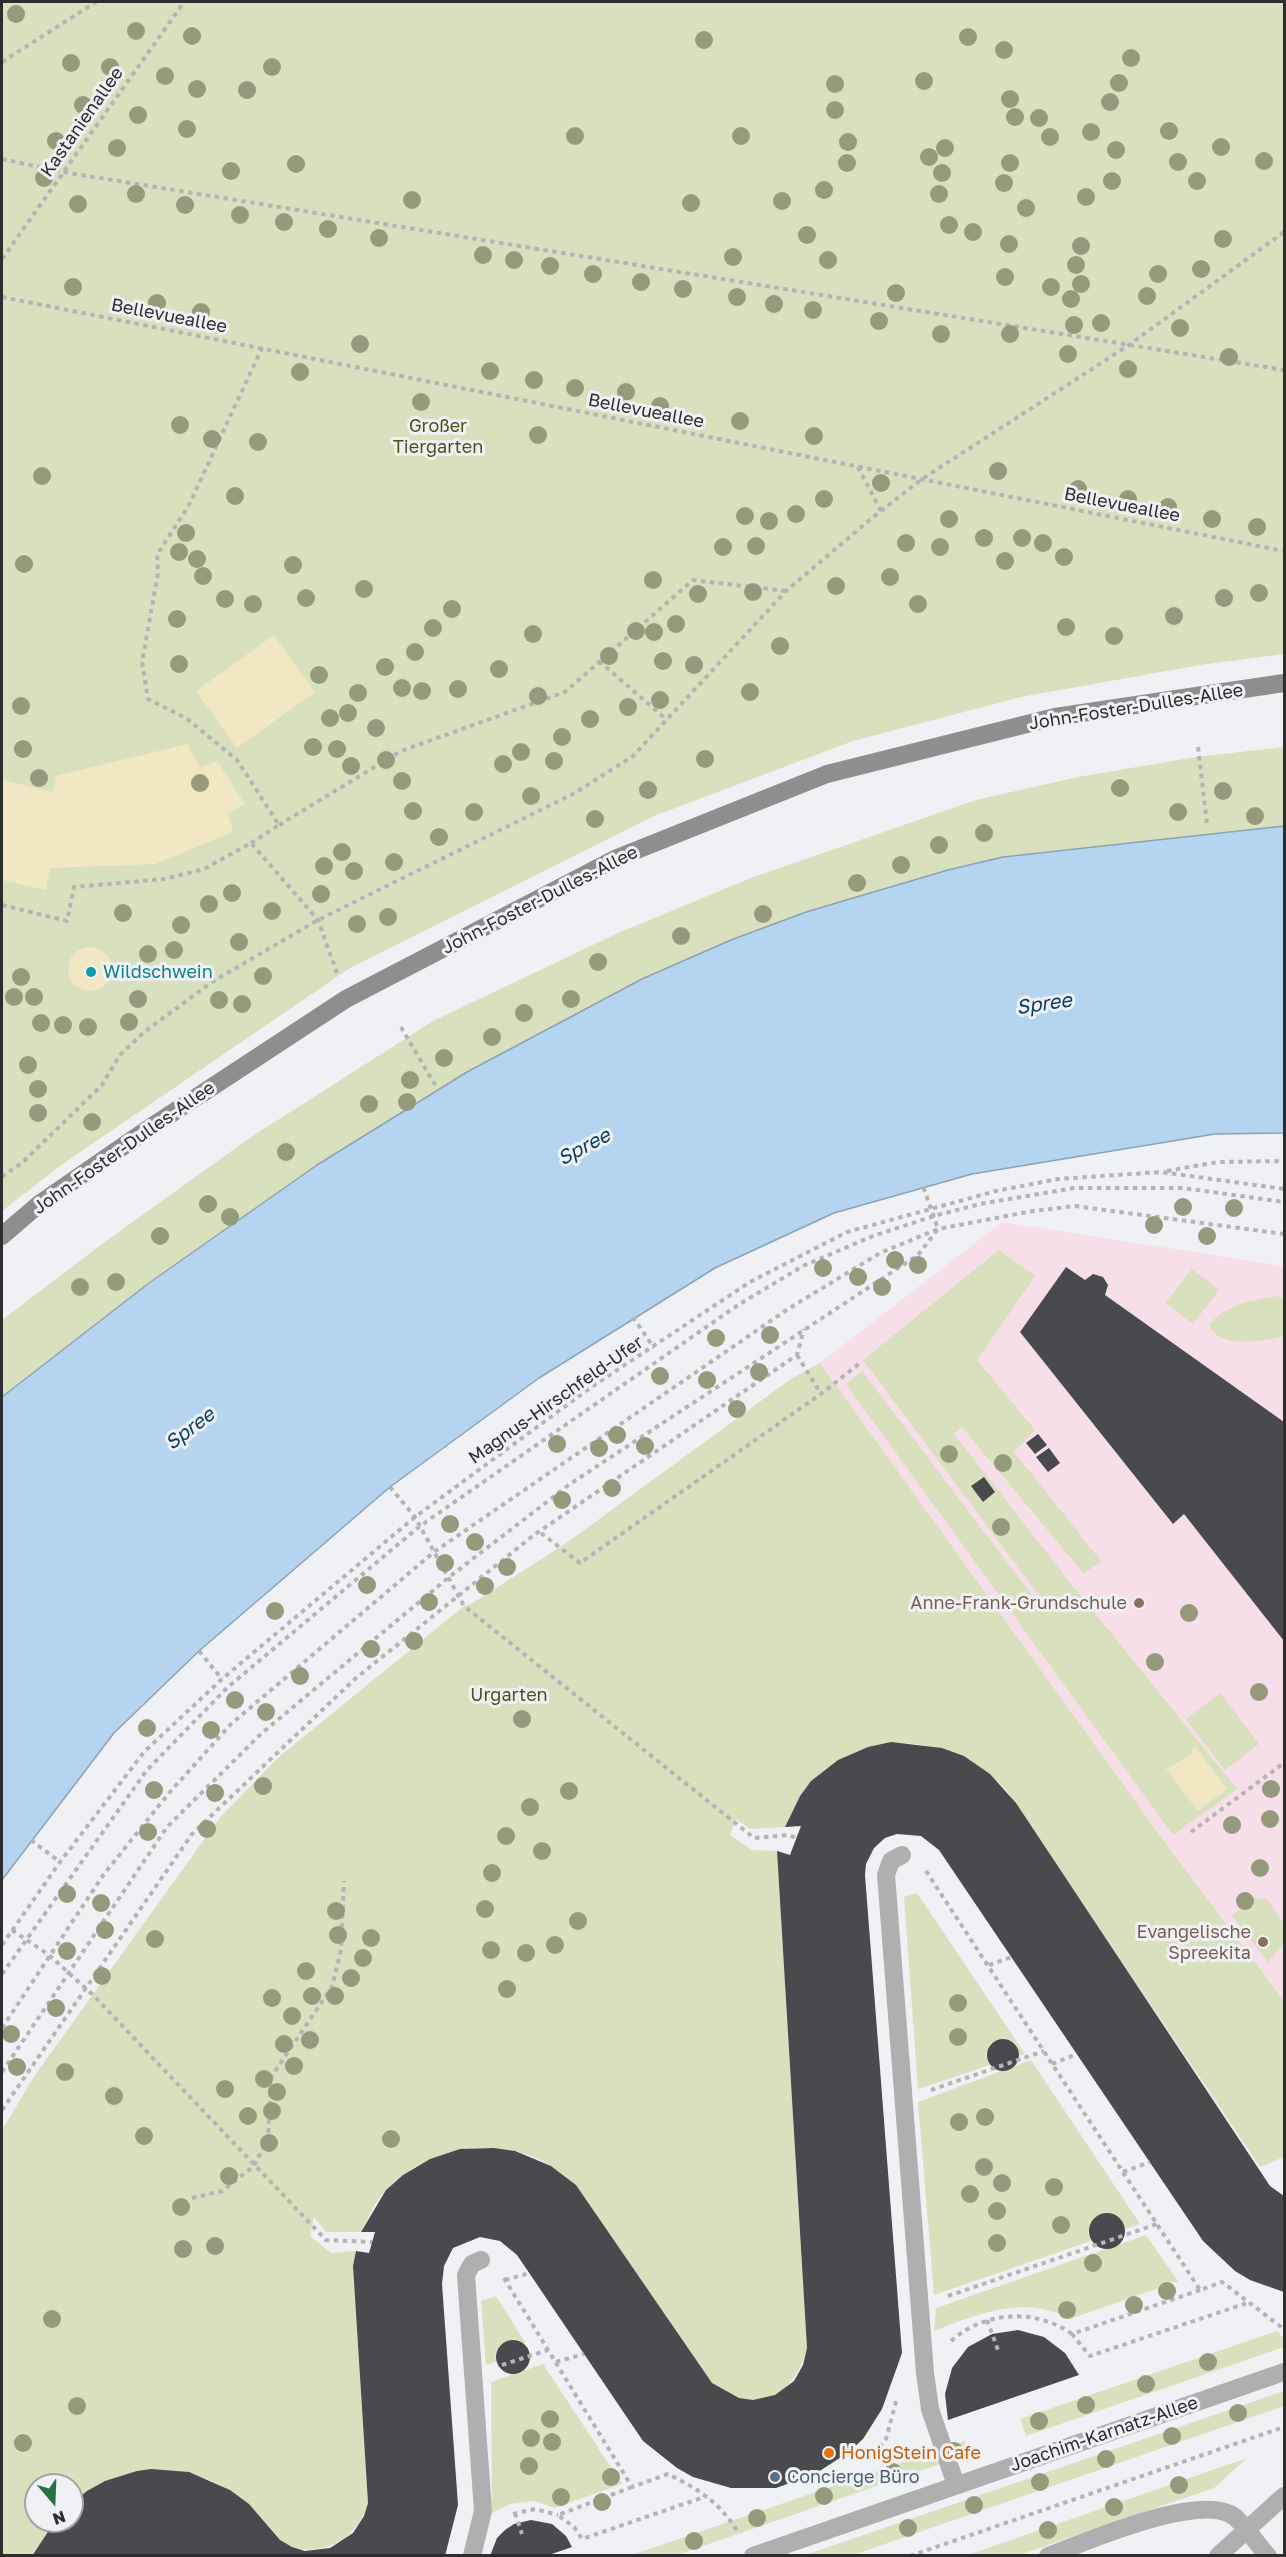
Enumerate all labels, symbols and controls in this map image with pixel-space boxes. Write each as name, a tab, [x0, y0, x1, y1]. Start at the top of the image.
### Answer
street label: Kastanienallee	[36, 63, 128, 181]
street label: Bellevueallee	[109, 294, 229, 338]
street label: Bellevueallee	[586, 389, 706, 433]
park label: Großer Tiergarten	[393, 415, 483, 458]
street label: Bellevueallee	[1062, 483, 1182, 527]
street label: John-Foster-Dulles-Allee	[1027, 679, 1245, 735]
street label: John-Foster-Dulles-Allee	[439, 841, 641, 959]
place label: Wildschwein	[103, 961, 213, 983]
marker: Wildschwein	[84, 965, 98, 979]
water label: Spree	[1015, 988, 1073, 1020]
street label: John-Foster-Dulles-Allee	[29, 1077, 219, 1219]
water label: Spree	[554, 1123, 614, 1171]
street label: Magnus-Hirschfeld-Ufer	[464, 1331, 648, 1469]
water label: Spree	[160, 1403, 220, 1455]
place label: Anne-Frank-Grundschule	[910, 1592, 1127, 1614]
marker: Anne-Frank-Grundschule	[1132, 1596, 1146, 1610]
park label: Urgarten	[470, 1684, 548, 1706]
place label: Evangelische Spreekita	[1136, 1921, 1251, 1964]
marker: Evangelische Spreekita	[1256, 1935, 1270, 1949]
street label: Joachim-Karnatz-Allee	[1007, 2392, 1201, 2476]
place label: HonigStein Cafe	[841, 2442, 981, 2464]
marker: HonigStein Cafe	[822, 2446, 836, 2460]
place label: Concierge Büro	[787, 2466, 920, 2488]
marker: Concierge Büro	[768, 2470, 782, 2484]
north arrow	[24, 2473, 84, 2533]
text: N	[50, 2507, 68, 2530]

